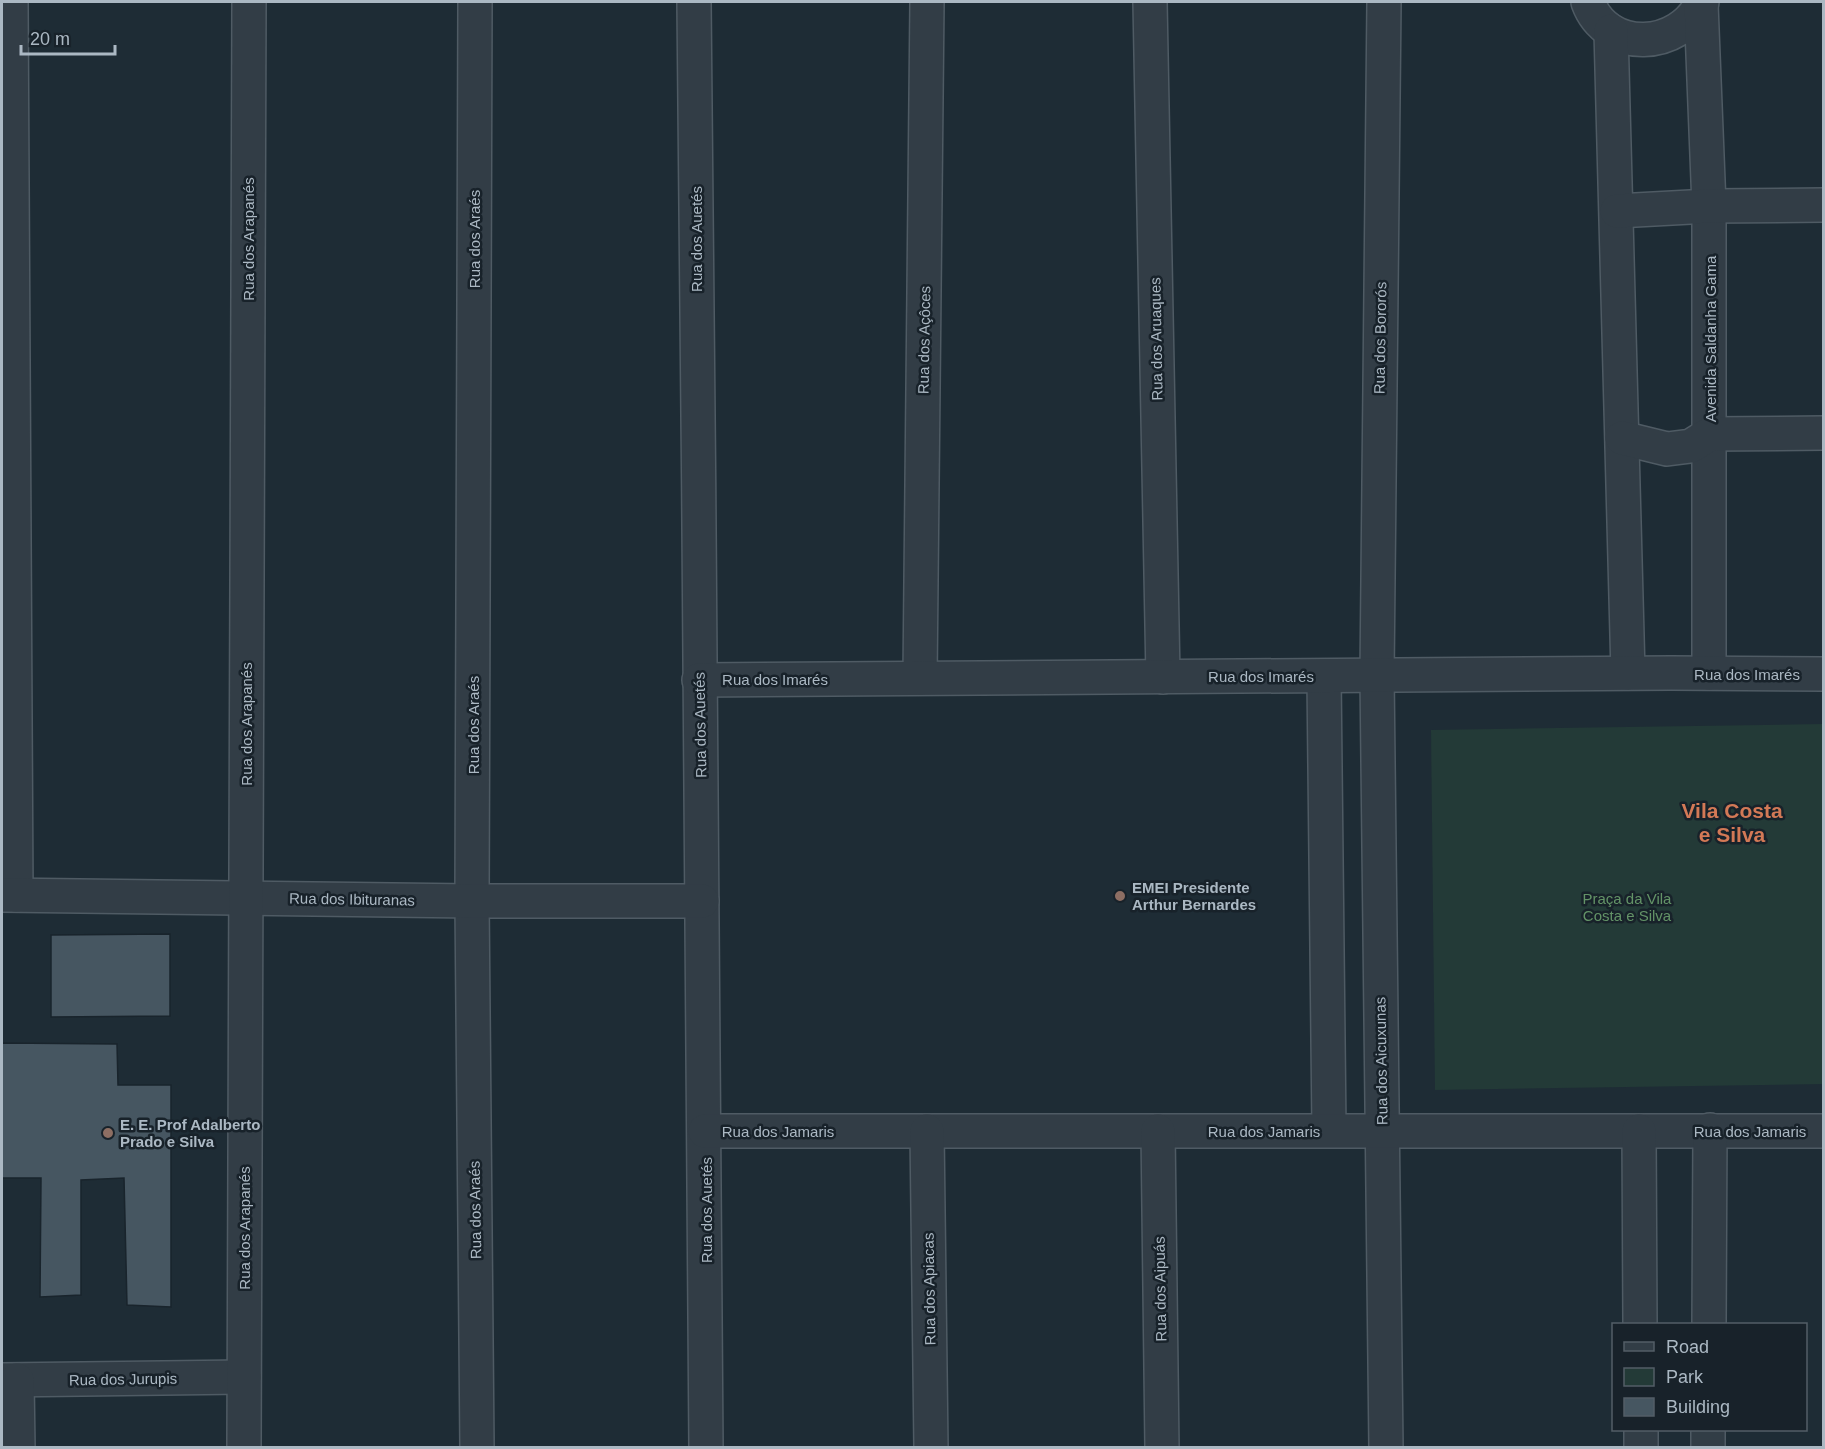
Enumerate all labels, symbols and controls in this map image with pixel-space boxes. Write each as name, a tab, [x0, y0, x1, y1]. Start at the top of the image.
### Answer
scale bar	[21, 18, 116, 56]
text: 20 m	[30, 29, 70, 49]
street label: Rua dos Arapanés	[240, 177, 257, 301]
street label: Rua dos Auetés	[688, 186, 705, 292]
street label: Rua dos Araés	[466, 190, 483, 288]
street label: Avenida Saldanha Gama	[1702, 255, 1719, 422]
street label: Rua dos Aruaques	[1146, 277, 1166, 401]
street label: Rua dos Bororós	[1371, 282, 1389, 394]
street label: Rua dos Açôces	[915, 286, 933, 394]
street label: Rua dos Arapanés	[238, 662, 255, 786]
street label: Rua dos Imarés	[1694, 666, 1800, 683]
street label: Rua dos Imarés	[1208, 668, 1314, 685]
street label: Rua dos Imarés	[722, 671, 828, 688]
street label: Rua dos Auetés	[691, 672, 709, 778]
street label: Rua dos Araés	[465, 676, 482, 774]
district label: Vila Costa e Silva	[1681, 799, 1783, 846]
place label: EMEI Presidente Arthur Bernardes	[1132, 879, 1256, 913]
street label: Rua dos Ibituranas	[289, 889, 415, 909]
marker: EMEI Presidente Arthur Bernardes	[1113, 889, 1127, 903]
park label: Praça da Vila Costa e Silva	[1583, 890, 1672, 924]
street label: Rua dos Aicuxunas	[1371, 997, 1391, 1125]
place label: E. E. Prof Adalberto Prado e Silva	[120, 1116, 260, 1150]
street label: Rua dos Jamaris	[722, 1123, 834, 1140]
street label: Rua dos Jamaris	[1208, 1123, 1320, 1140]
street label: Rua dos Jamaris	[1694, 1123, 1806, 1140]
marker: E. E. Prof Adalberto Prado e Silva	[101, 1126, 115, 1140]
street label: Rua dos Auetés	[698, 1157, 715, 1263]
street label: Rua dos Araés	[466, 1161, 484, 1259]
street label: Rua dos Arapanés	[236, 1166, 253, 1290]
street label: Rua dos Apiacas	[920, 1233, 938, 1345]
street label: Rua dos Aipuás	[1151, 1236, 1169, 1342]
legend	[1612, 1323, 1807, 1431]
text: Road	[1666, 1337, 1709, 1357]
text: Park	[1666, 1367, 1704, 1387]
street label: Rua dos Jurupis	[69, 1370, 177, 1388]
text: Building	[1666, 1397, 1730, 1417]

